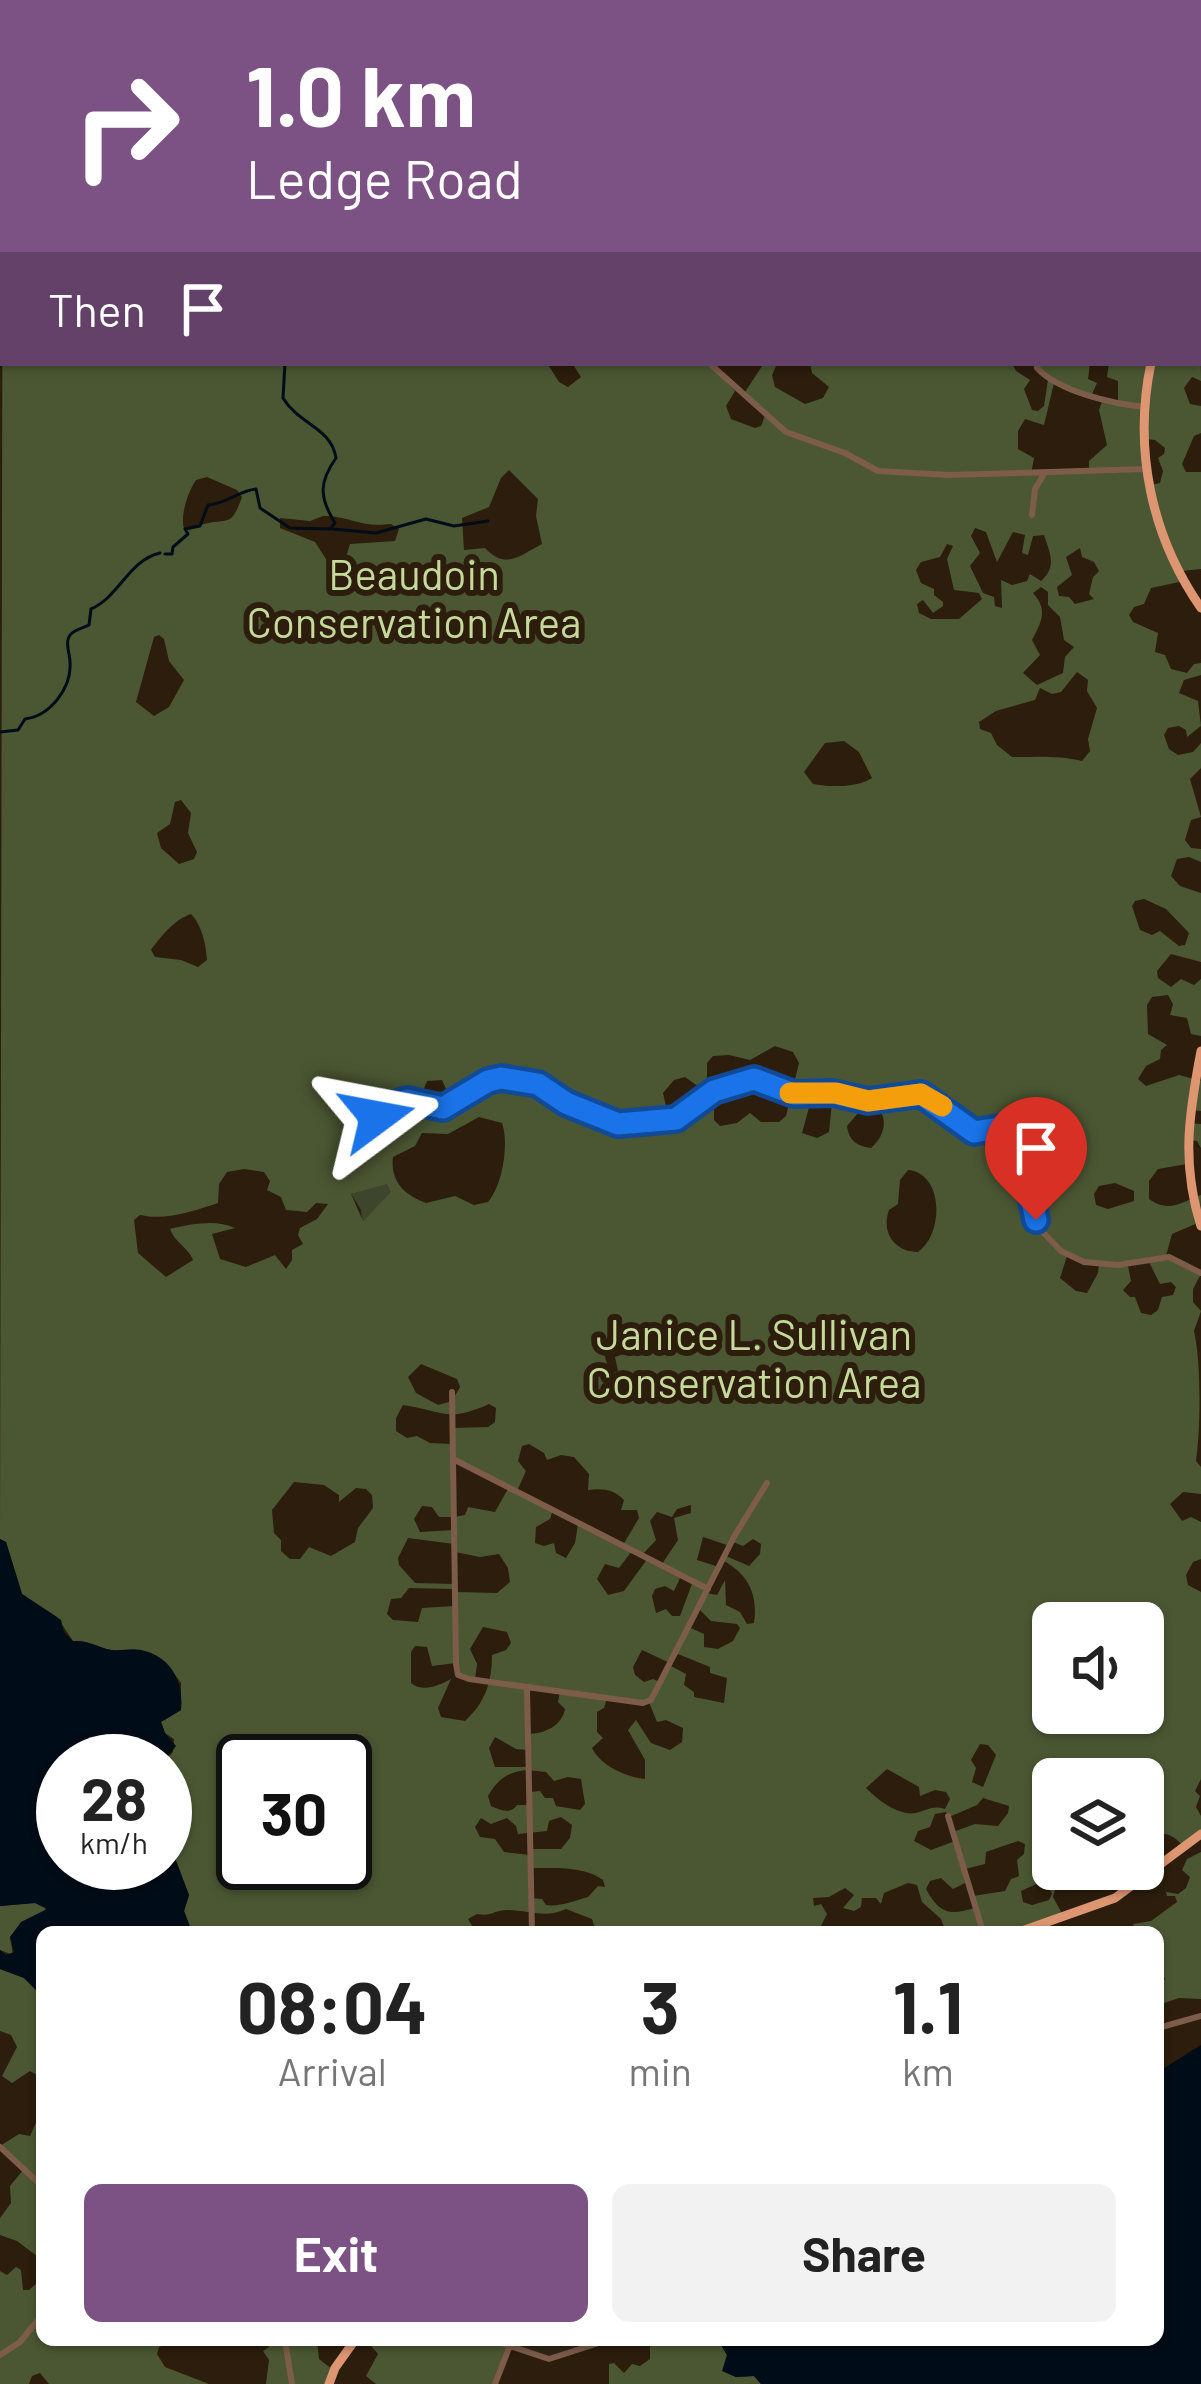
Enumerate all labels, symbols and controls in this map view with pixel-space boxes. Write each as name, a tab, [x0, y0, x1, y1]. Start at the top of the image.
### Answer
text: 1.0 km	[246, 43, 476, 144]
icon: right	[48, 48, 204, 204]
text: Ledge Road	[246, 145, 523, 210]
icon: arrive	[170, 276, 236, 342]
text: Then	[48, 282, 146, 336]
park label: Beaudoin Conservation Area	[247, 548, 581, 646]
position arrow	[314, 1054, 440, 1180]
pin	[985, 1097, 1087, 1220]
icon: arrive	[1003, 1115, 1069, 1181]
park label: Janice L. Sullivan Conservation Area	[587, 1308, 921, 1406]
map controls	[1032, 1602, 1164, 1890]
button: sound	[1032, 1602, 1164, 1734]
speed limit sign: 30	[216, 1734, 372, 1890]
button: layers	[1032, 1758, 1164, 1890]
text: 28	[81, 1761, 147, 1833]
text: km/h	[80, 1824, 148, 1860]
text: 08:04	[237, 1962, 428, 2048]
text: 3	[641, 1962, 680, 2048]
text: 1.1	[893, 1962, 963, 2048]
text: Arrival	[278, 2047, 387, 2094]
text: min	[629, 2047, 692, 2094]
text: km	[902, 2047, 954, 2094]
button: Exit	[84, 2184, 588, 2322]
button: Share	[612, 2184, 1116, 2322]

